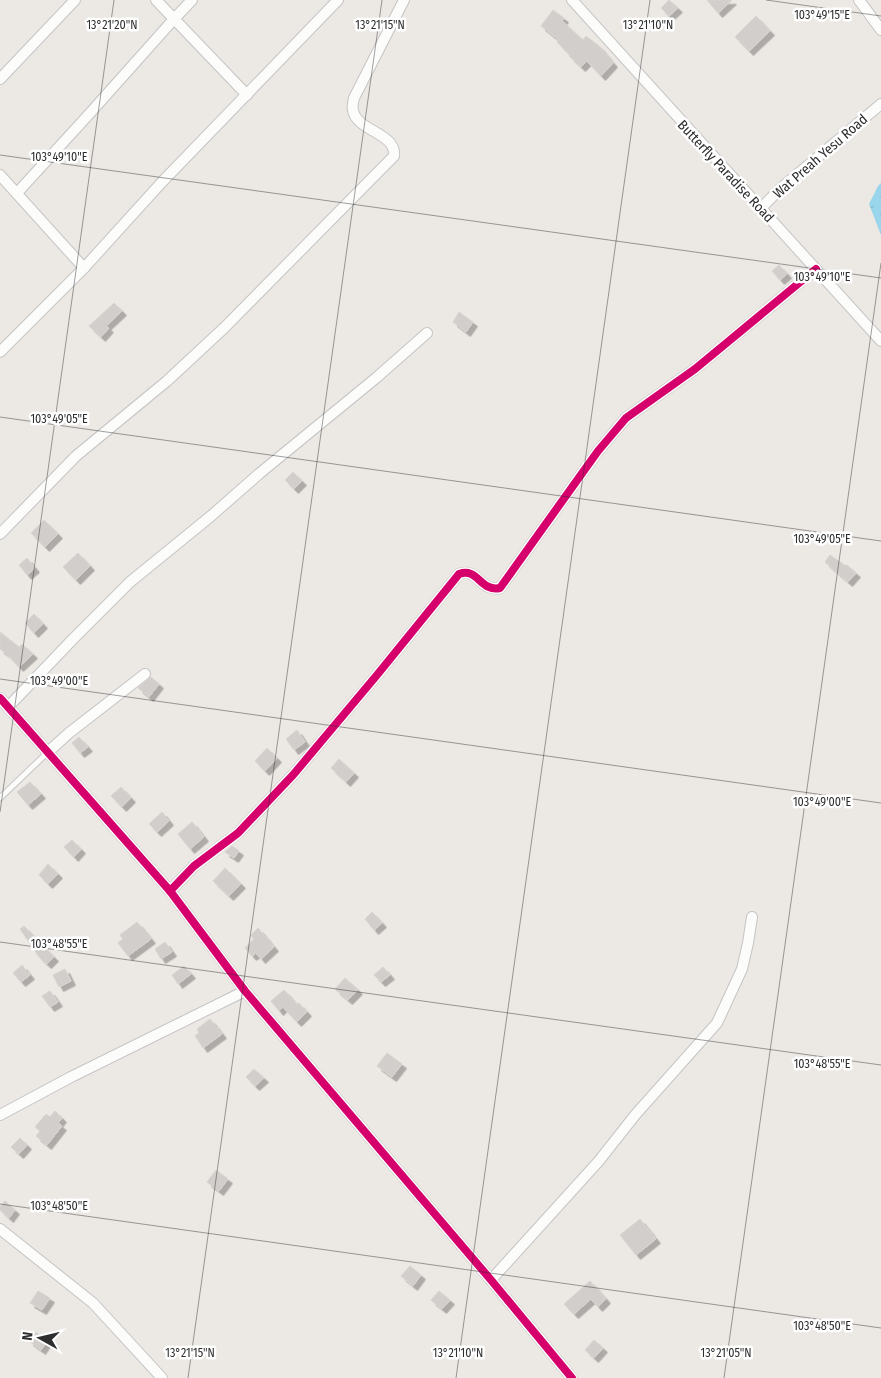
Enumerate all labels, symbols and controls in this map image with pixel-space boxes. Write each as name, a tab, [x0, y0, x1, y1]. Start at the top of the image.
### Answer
text: 103°49'15"E	[794, 8, 850, 22]
text: 13°21'20"N	[86, 18, 138, 32]
text: 13°21'15"N	[355, 18, 405, 32]
text: 13°21'10"N	[623, 18, 673, 32]
street label: Wat Preah Yesu Road	[770, 111, 871, 202]
street label: Butterfly Paradise Road	[674, 117, 777, 226]
text: 103°49'10"E	[31, 150, 88, 164]
text: 103°49'10"E	[794, 270, 851, 284]
text: 103°49'05"E	[30, 412, 88, 426]
text: 103°49'05"E	[793, 532, 851, 546]
text: 103°49'00"E	[30, 674, 88, 688]
text: 103°49'00"E	[793, 795, 851, 809]
text: 103°48'55"E	[31, 937, 88, 951]
text: 103°48'55"E	[794, 1057, 851, 1071]
text: 103°48'50"E	[30, 1199, 88, 1213]
north arrow	[15, 1313, 65, 1363]
text: 103°48'50"E	[793, 1319, 851, 1333]
text: N	[19, 1331, 37, 1342]
text: 13°21'15"N	[165, 1346, 215, 1360]
text: 13°21'10"N	[433, 1346, 483, 1360]
text: 13°21'05"N	[701, 1346, 751, 1360]

